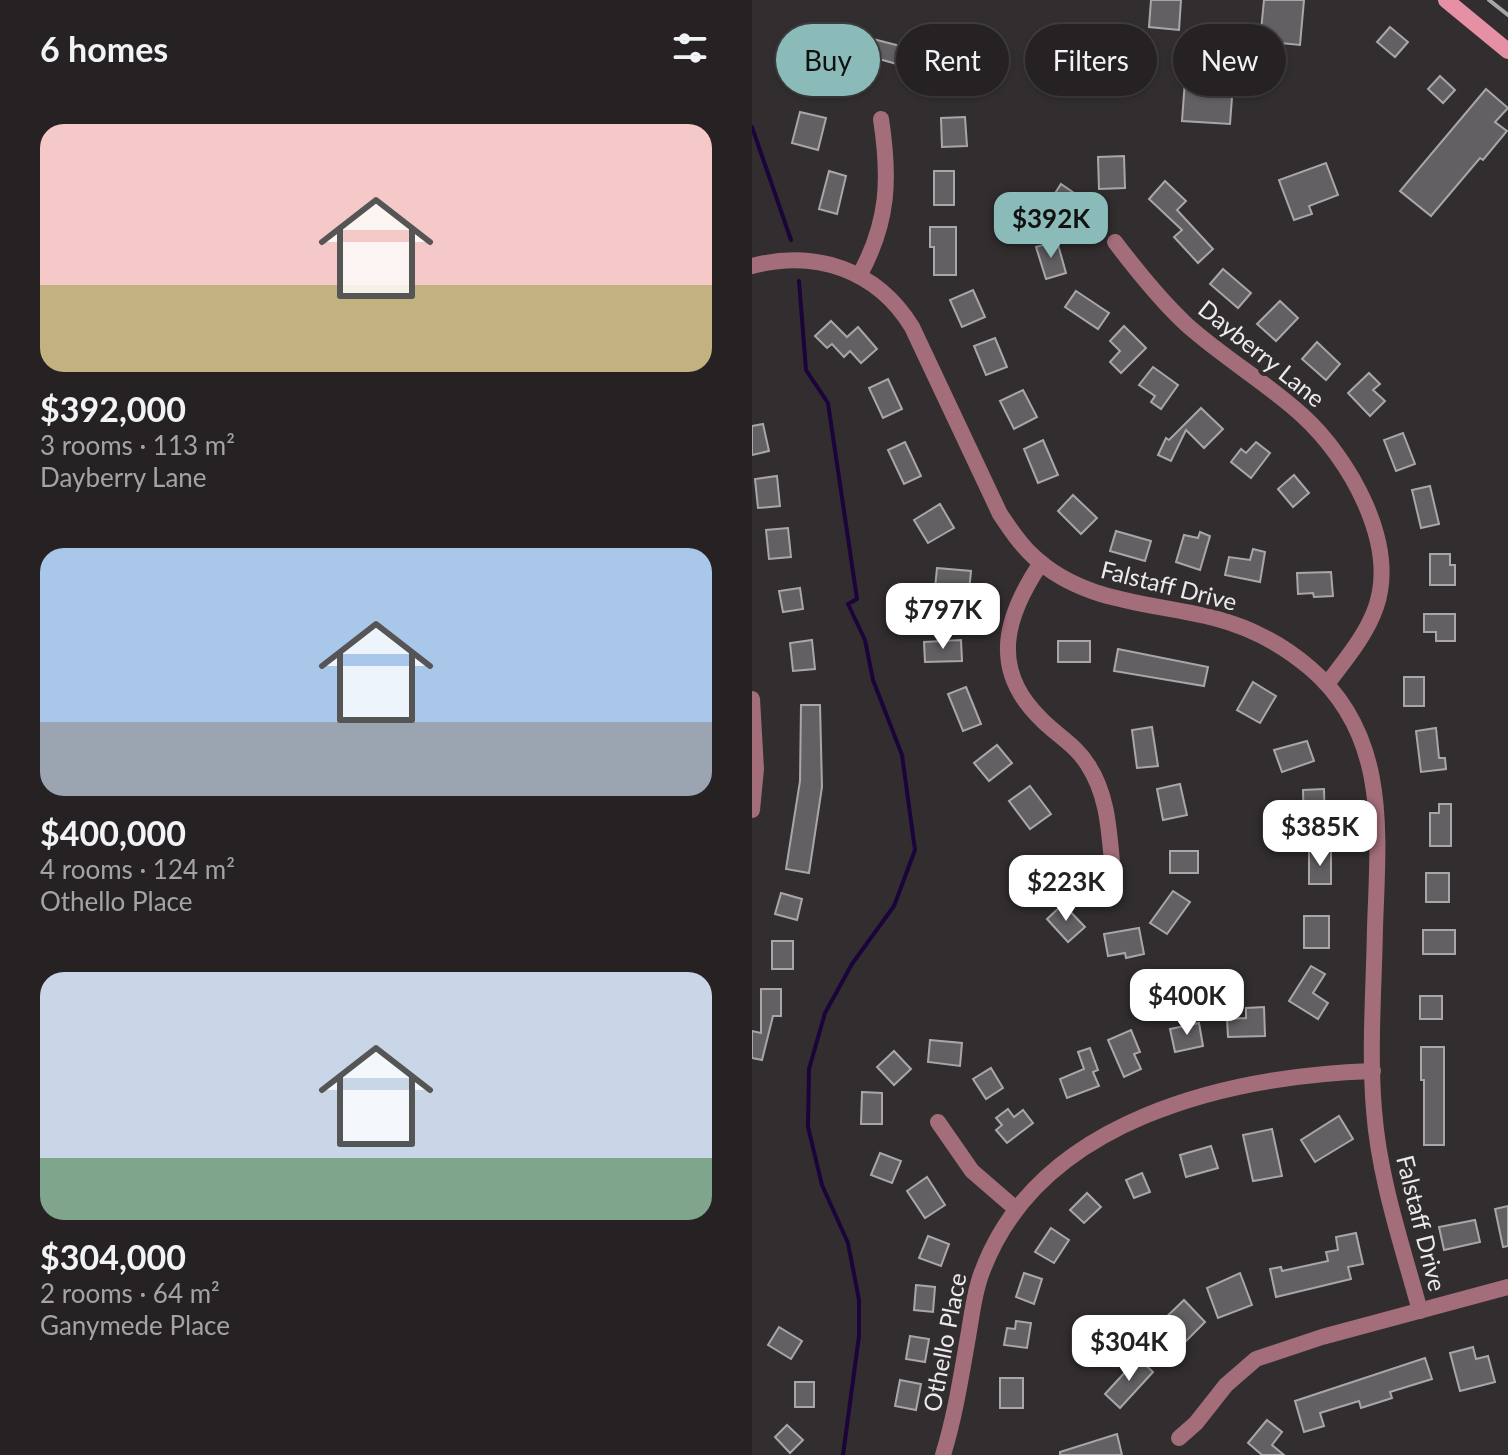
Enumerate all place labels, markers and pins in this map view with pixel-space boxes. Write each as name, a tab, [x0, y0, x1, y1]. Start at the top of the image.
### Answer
pin: $392K	[995, 192, 1107, 260]
pin: $797K	[887, 583, 999, 651]
pin: $385K	[1264, 800, 1376, 868]
pin: $223K	[1010, 855, 1122, 923]
pin: $400K	[1131, 969, 1243, 1037]
pin: $304K	[1073, 1315, 1185, 1383]

